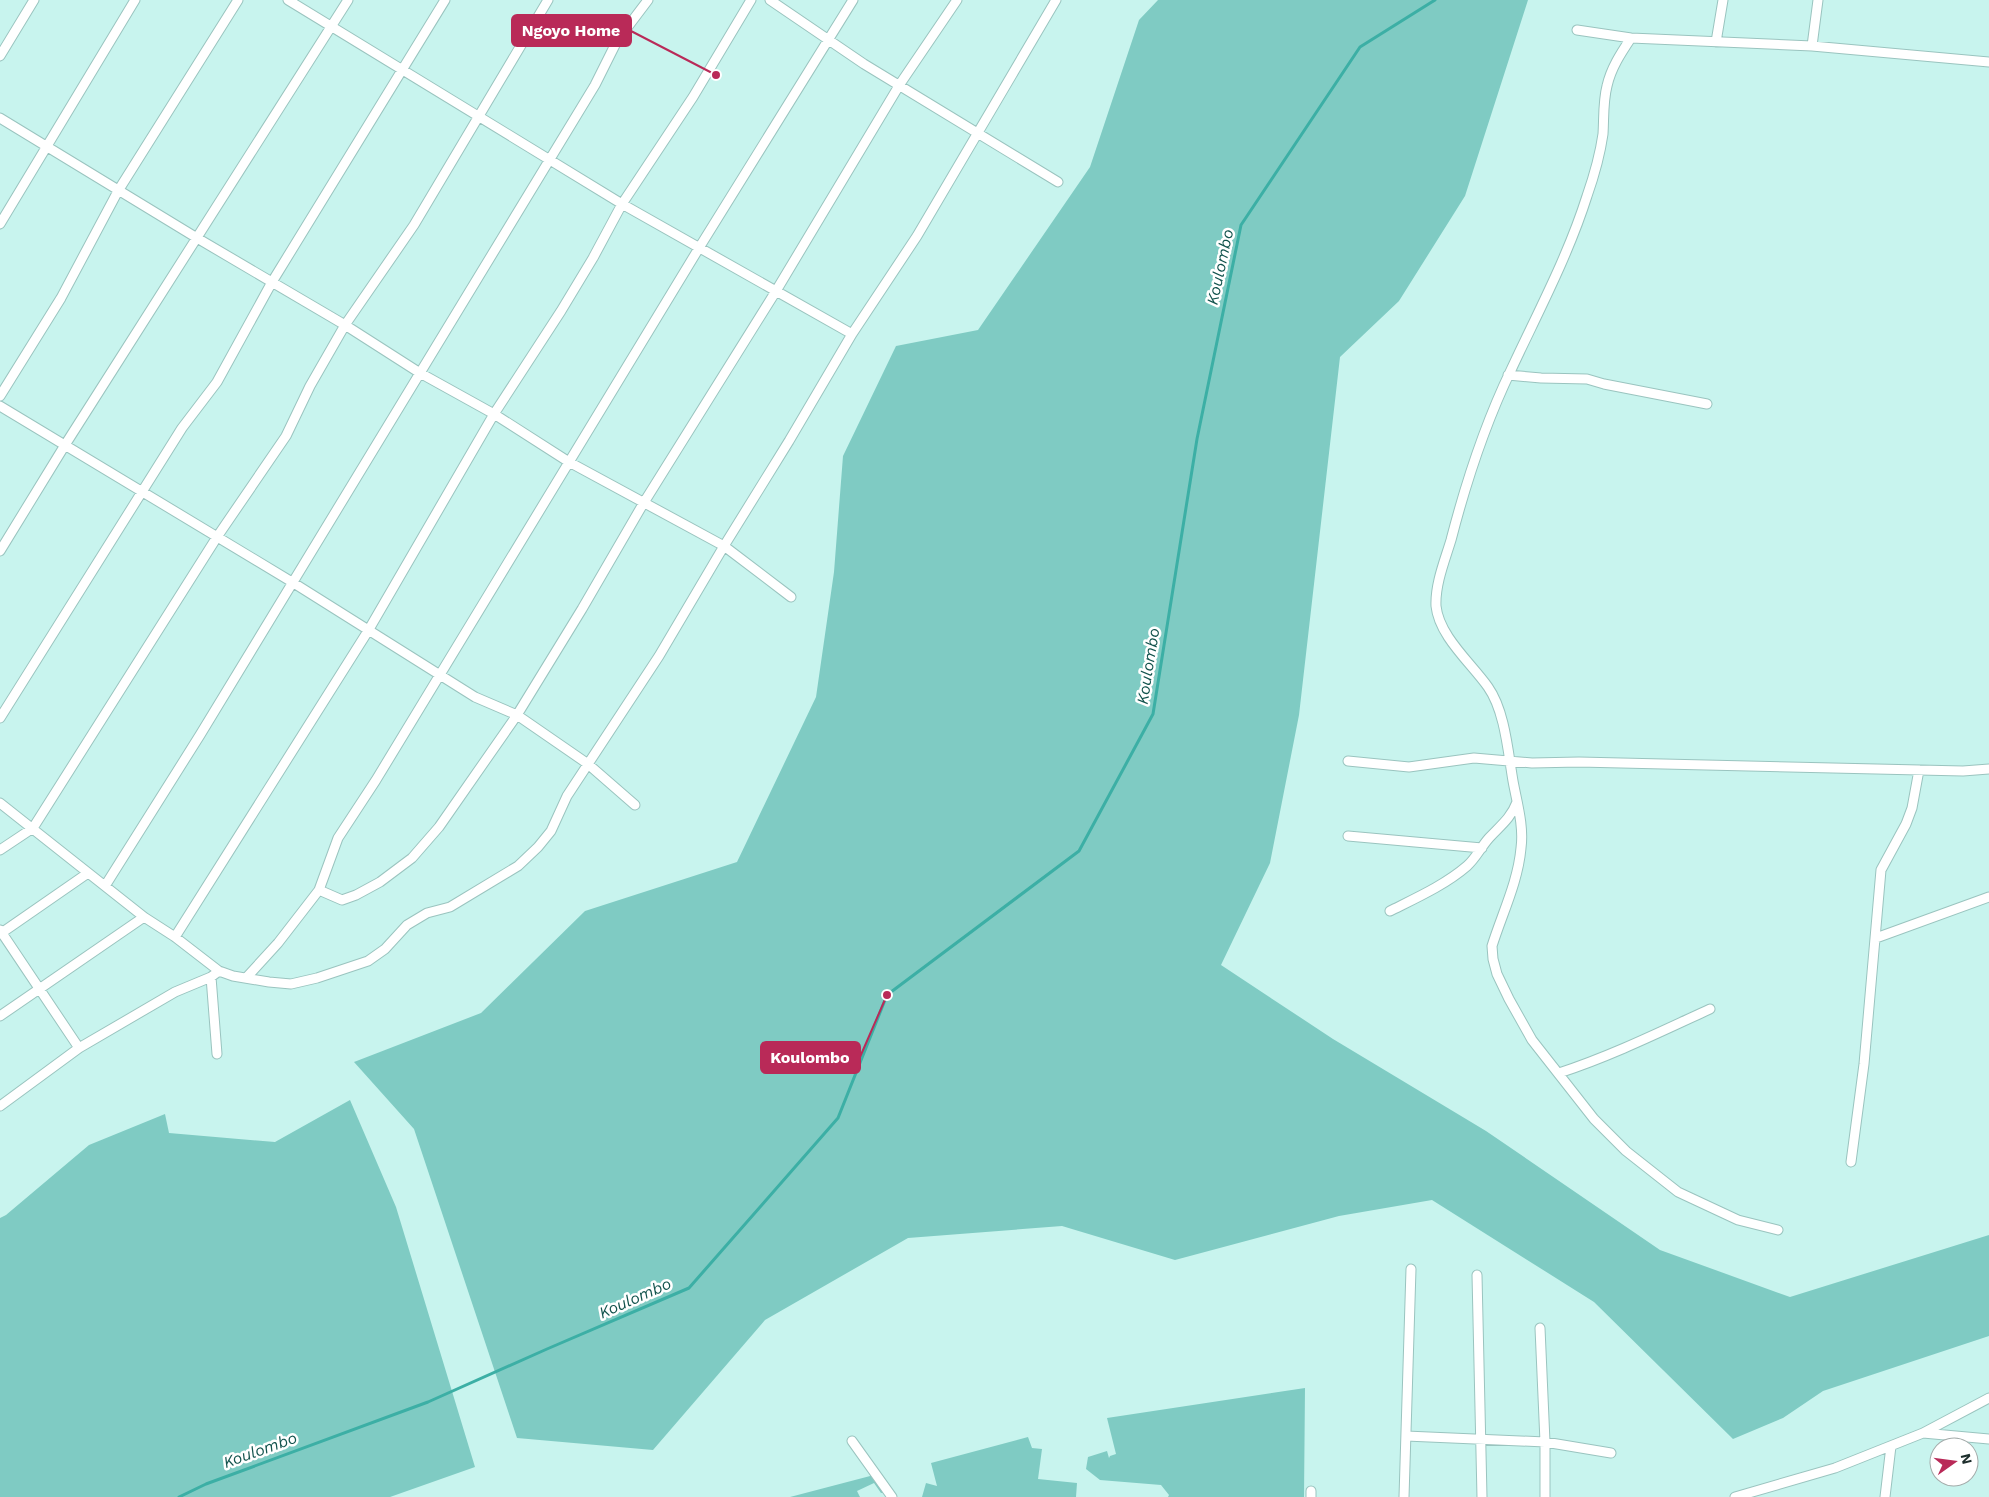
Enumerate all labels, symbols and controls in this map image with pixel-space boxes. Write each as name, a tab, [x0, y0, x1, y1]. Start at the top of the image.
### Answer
callout: Ngoyo Home	[512, 15, 631, 46]
text: Ngoyo Home	[522, 21, 620, 40]
water label: Koulombo	[1203, 227, 1237, 307]
water label: Koulombo	[1133, 626, 1163, 706]
callout: Koulombo	[761, 1042, 860, 1073]
text: Koulombo	[770, 1048, 850, 1067]
water label: Koulombo	[596, 1274, 674, 1322]
water label: Koulombo	[221, 1428, 299, 1472]
north arrow	[1929, 1437, 1979, 1487]
text: N	[1958, 1452, 1976, 1466]

